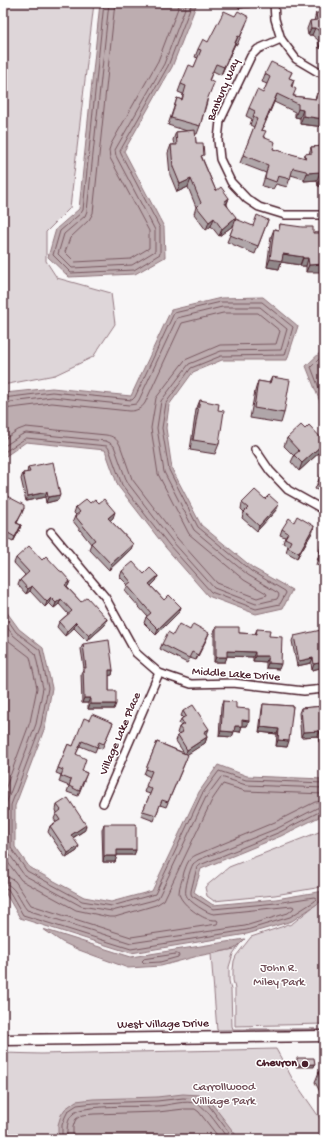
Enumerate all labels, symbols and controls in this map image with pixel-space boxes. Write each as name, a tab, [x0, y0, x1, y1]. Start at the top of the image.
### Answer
street label: Banbury Way	[204, 57, 243, 124]
street label: Middle Lake Drive	[191, 665, 281, 685]
street label: Village Lake Place	[97, 690, 145, 778]
park label: John R. Miley Park	[253, 962, 306, 990]
street label: West Village Drive	[117, 1017, 210, 1033]
place label: Chevron	[255, 1057, 297, 1071]
marker: Chevron	[300, 1059, 310, 1069]
park label: Carrollwood Villiage Park	[192, 1081, 257, 1109]

